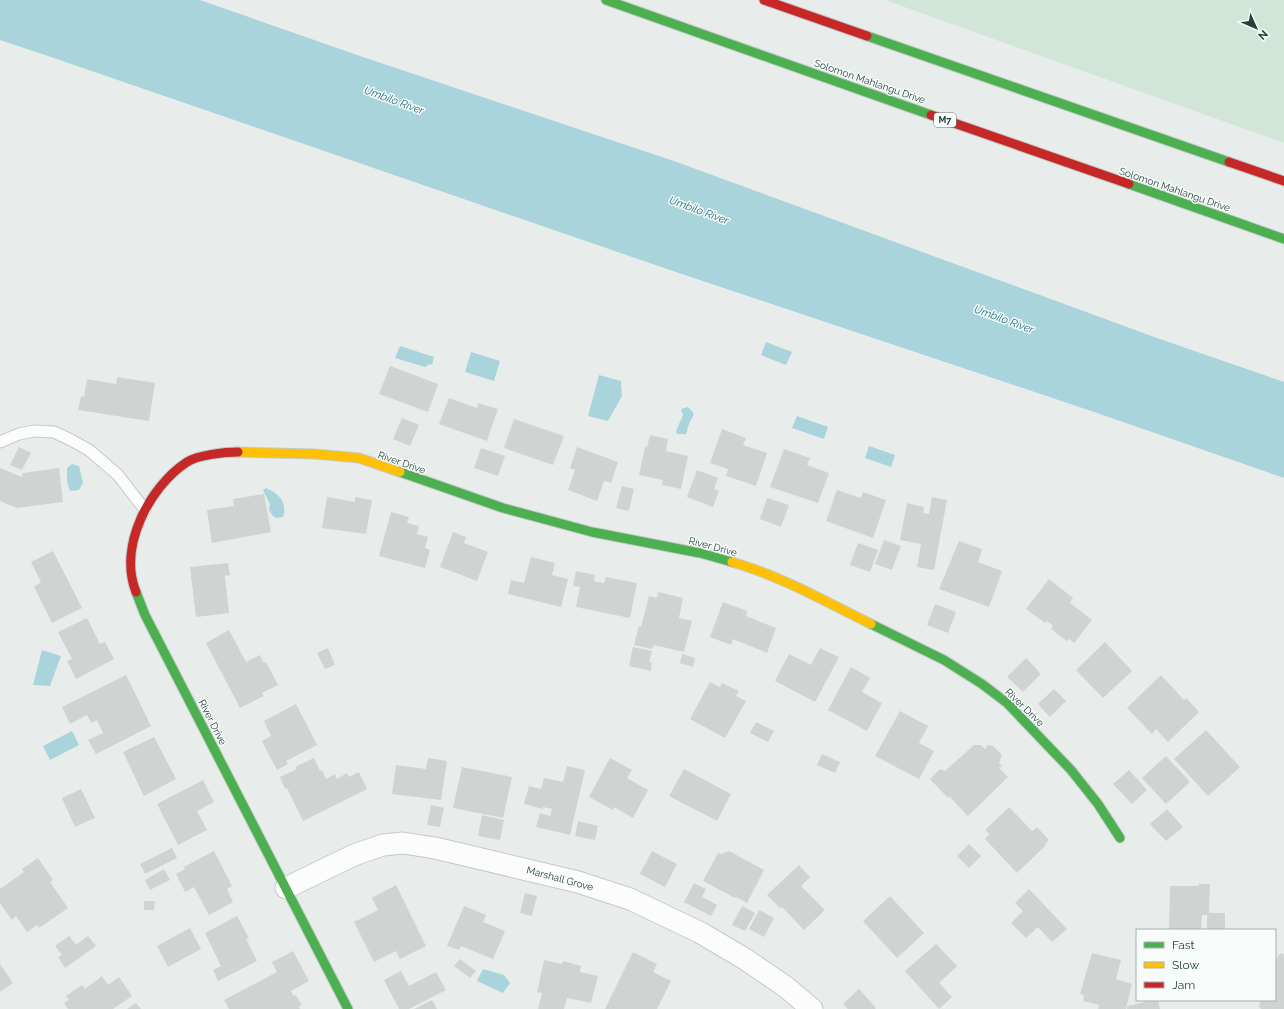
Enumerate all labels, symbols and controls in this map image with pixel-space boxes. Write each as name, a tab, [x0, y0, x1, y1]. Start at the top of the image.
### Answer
north arrow	[1236, 8, 1276, 48]
text: N	[1255, 27, 1270, 42]
street label: Solomon Mahlangu Drive	[813, 57, 927, 106]
water label: Umbilo River	[362, 84, 427, 118]
road number: M7	[934, 113, 956, 127]
street label: Solomon Mahlangu Drive	[1118, 165, 1232, 214]
water label: Umbilo River	[667, 194, 732, 228]
water label: Umbilo River	[972, 303, 1037, 337]
street label: River Drive	[377, 449, 427, 476]
street label: River Drive	[688, 535, 738, 558]
street label: River Drive	[1003, 686, 1046, 729]
street label: River Drive	[196, 698, 229, 747]
street label: Marshall Grove	[525, 864, 595, 893]
legend	[1136, 929, 1276, 1001]
text: Fast	[1172, 938, 1195, 952]
text: Slow	[1172, 958, 1199, 972]
text: Jam	[1172, 978, 1195, 992]

